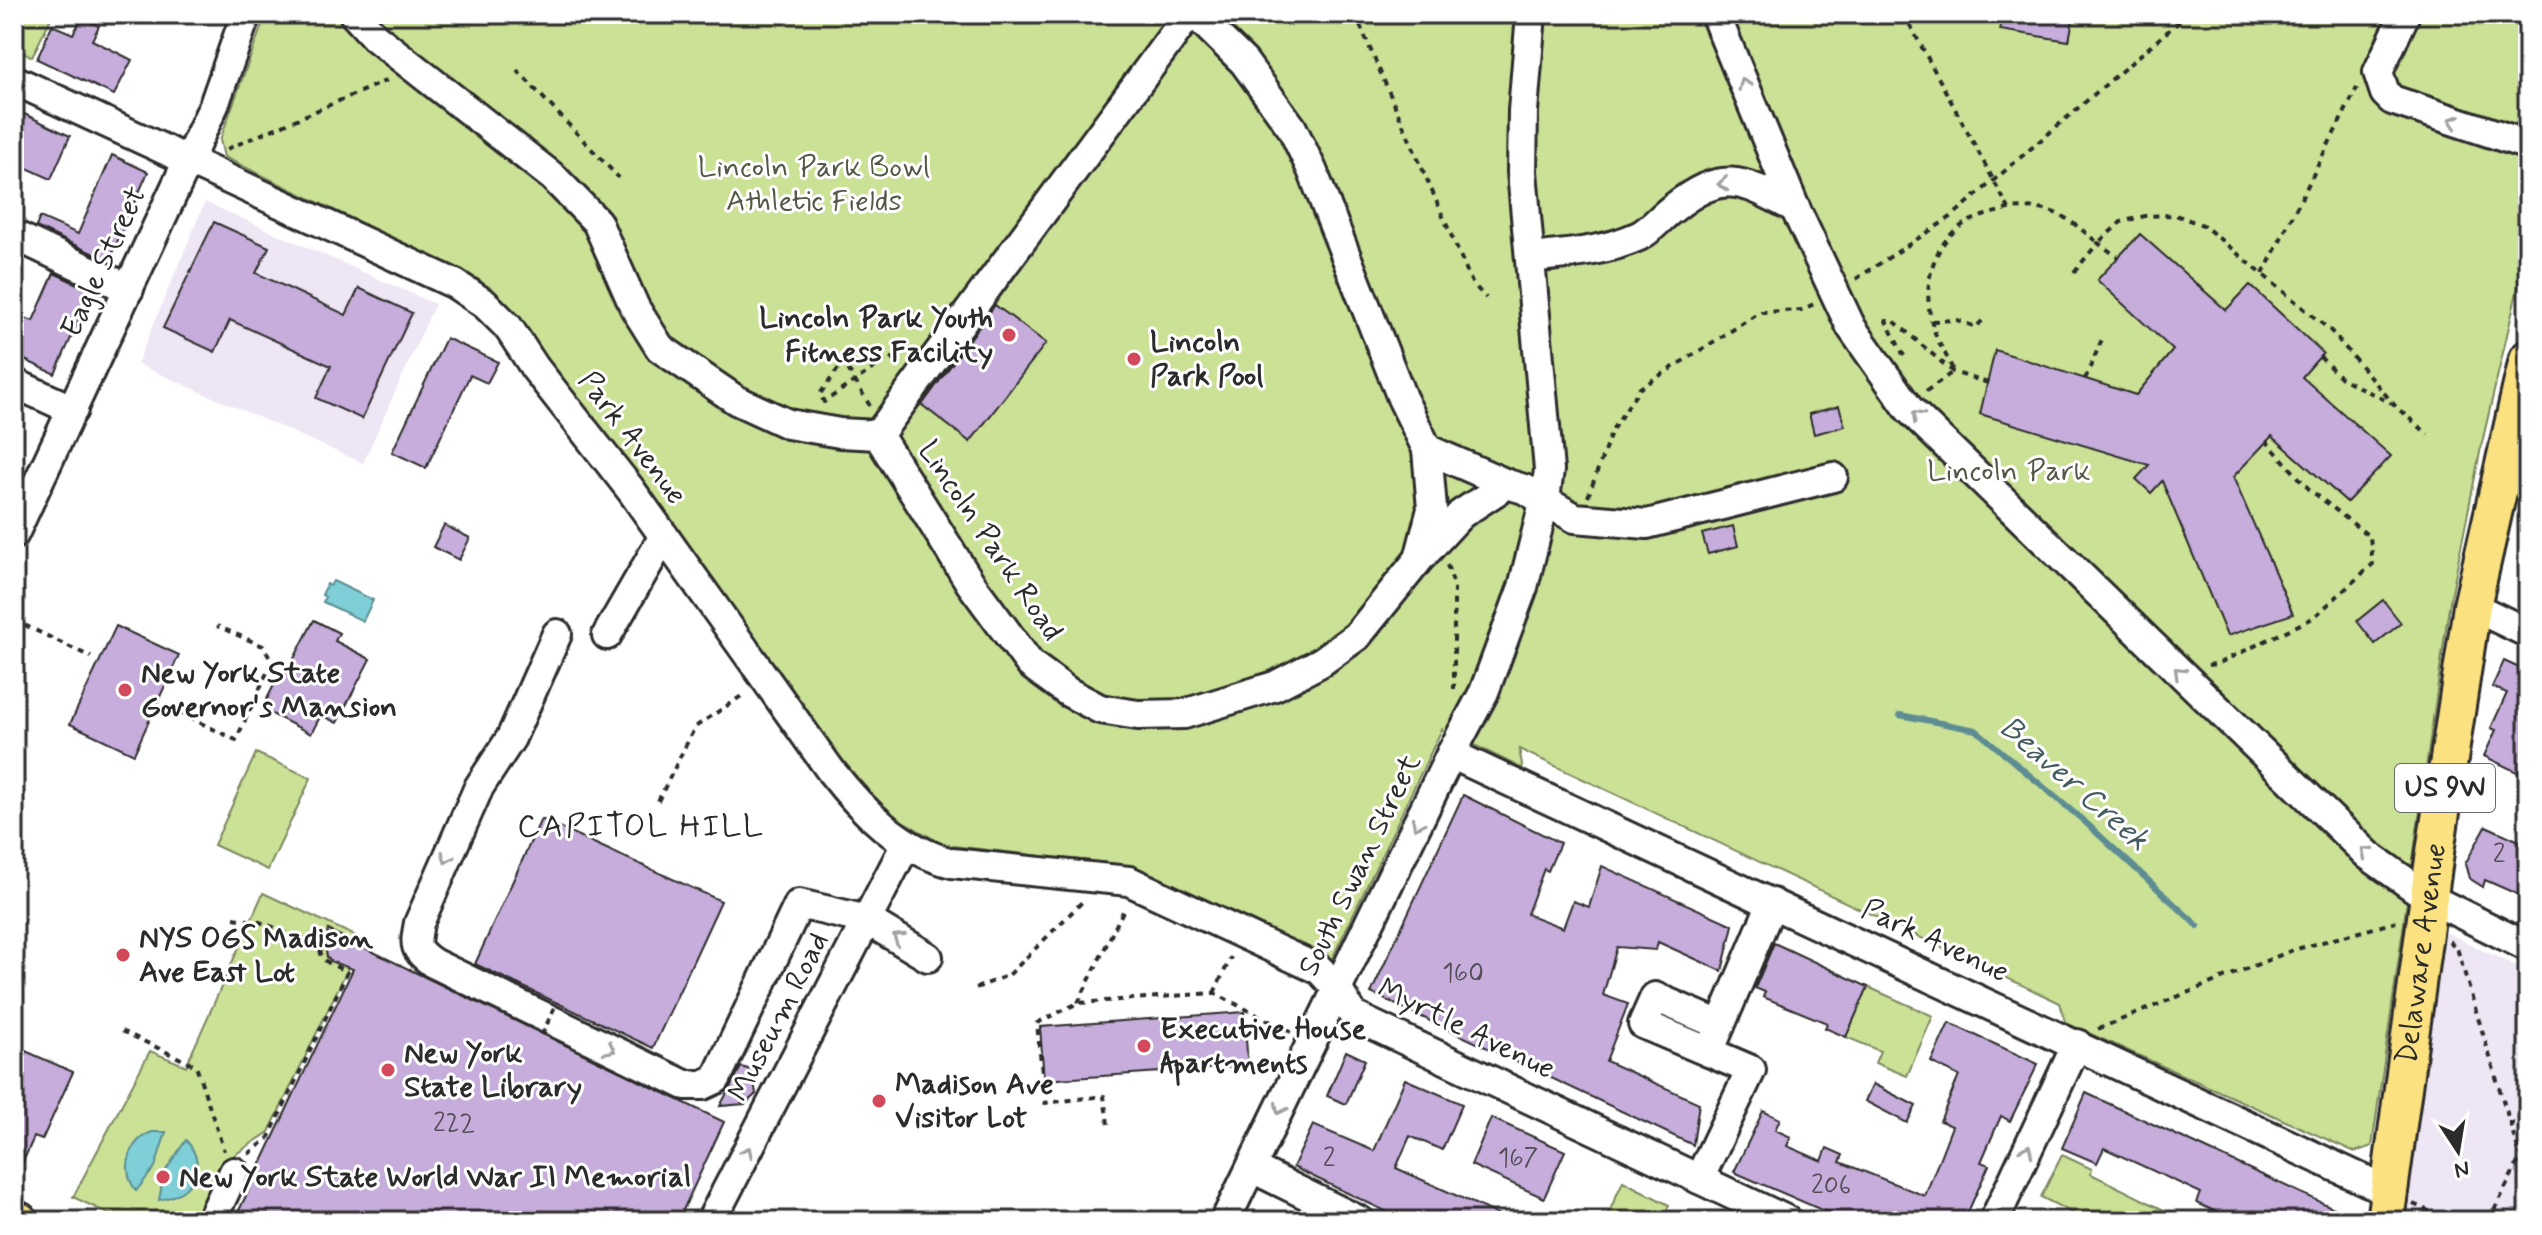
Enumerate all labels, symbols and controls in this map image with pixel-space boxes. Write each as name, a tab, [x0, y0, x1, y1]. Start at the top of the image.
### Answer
one-way arrow	[1737, 78, 1753, 92]
one-way arrow	[2447, 115, 2461, 131]
park label: Lincoln Park Bowl Athletic Fields	[698, 148, 930, 221]
one-way arrow	[1716, 175, 1729, 192]
street label: Eagle Street	[52, 180, 156, 344]
place label: Lincoln Park Youth Fitness Facility	[759, 299, 993, 372]
place label: Lincoln Park Pool	[1150, 323, 1264, 396]
marker: Lincoln Park Youth Fitness Facility	[1000, 326, 1018, 344]
marker: Lincoln Park Pool	[1125, 350, 1143, 368]
street label: Park Avenue	[569, 363, 695, 513]
one-way arrow	[1912, 411, 1926, 426]
street label: Lincoln Park Road	[909, 433, 1071, 649]
park label: Lincoln Park	[1927, 452, 2091, 491]
place label: New York State Governor's Mansion	[141, 654, 397, 727]
one-way arrow	[2174, 667, 2188, 681]
marker: New York State Governor's Mansion	[116, 681, 134, 699]
water label: Beaver Creek	[1990, 707, 2158, 861]
street label: South Swan Street	[1289, 747, 1431, 982]
road number: US 9W	[2395, 764, 2495, 812]
district label: CAPITOL HILL	[517, 806, 765, 848]
one-way arrow	[1411, 816, 1427, 830]
house number: 2	[2493, 838, 2506, 872]
street label: Delaware Avenue	[2387, 840, 2456, 1066]
one-way arrow	[2361, 847, 2376, 862]
one-way arrow	[441, 850, 457, 864]
street label: Park Avenue	[1855, 890, 2015, 992]
place label: NYS OGS Madison Ave East Lot	[139, 919, 373, 992]
street label: Museum Road	[720, 926, 838, 1108]
one-way arrow	[892, 933, 907, 948]
marker: NYS OGS Madison Ave East Lot	[114, 946, 132, 964]
house number: 160	[1442, 957, 1484, 991]
street label: Myrtle Avenue	[1371, 969, 1561, 1089]
place label: Executive House Apartments	[1160, 1010, 1367, 1086]
place label: New York State Library	[404, 1034, 582, 1107]
marker: Executive House Apartments	[1135, 1037, 1153, 1055]
one-way arrow	[602, 1039, 617, 1055]
marker: New York State Library	[379, 1061, 397, 1079]
place label: Madison Ave Visitor Lot	[895, 1065, 1054, 1138]
marker: Madison Ave Visitor Lot	[870, 1092, 888, 1110]
one-way arrow	[1274, 1100, 1290, 1115]
house number: 222	[433, 1107, 475, 1141]
north arrow	[2418, 1111, 2498, 1191]
house number: 2	[1323, 1142, 1336, 1176]
house number: 167	[1498, 1142, 1538, 1176]
one-way arrow	[2017, 1144, 2033, 1159]
one-way arrow	[738, 1145, 753, 1160]
text: N	[2452, 1153, 2472, 1184]
place label: New York State World War II Memorial	[179, 1158, 691, 1197]
marker: New York State World War II Memorial	[154, 1168, 172, 1186]
house number: 206	[1811, 1169, 1851, 1203]

